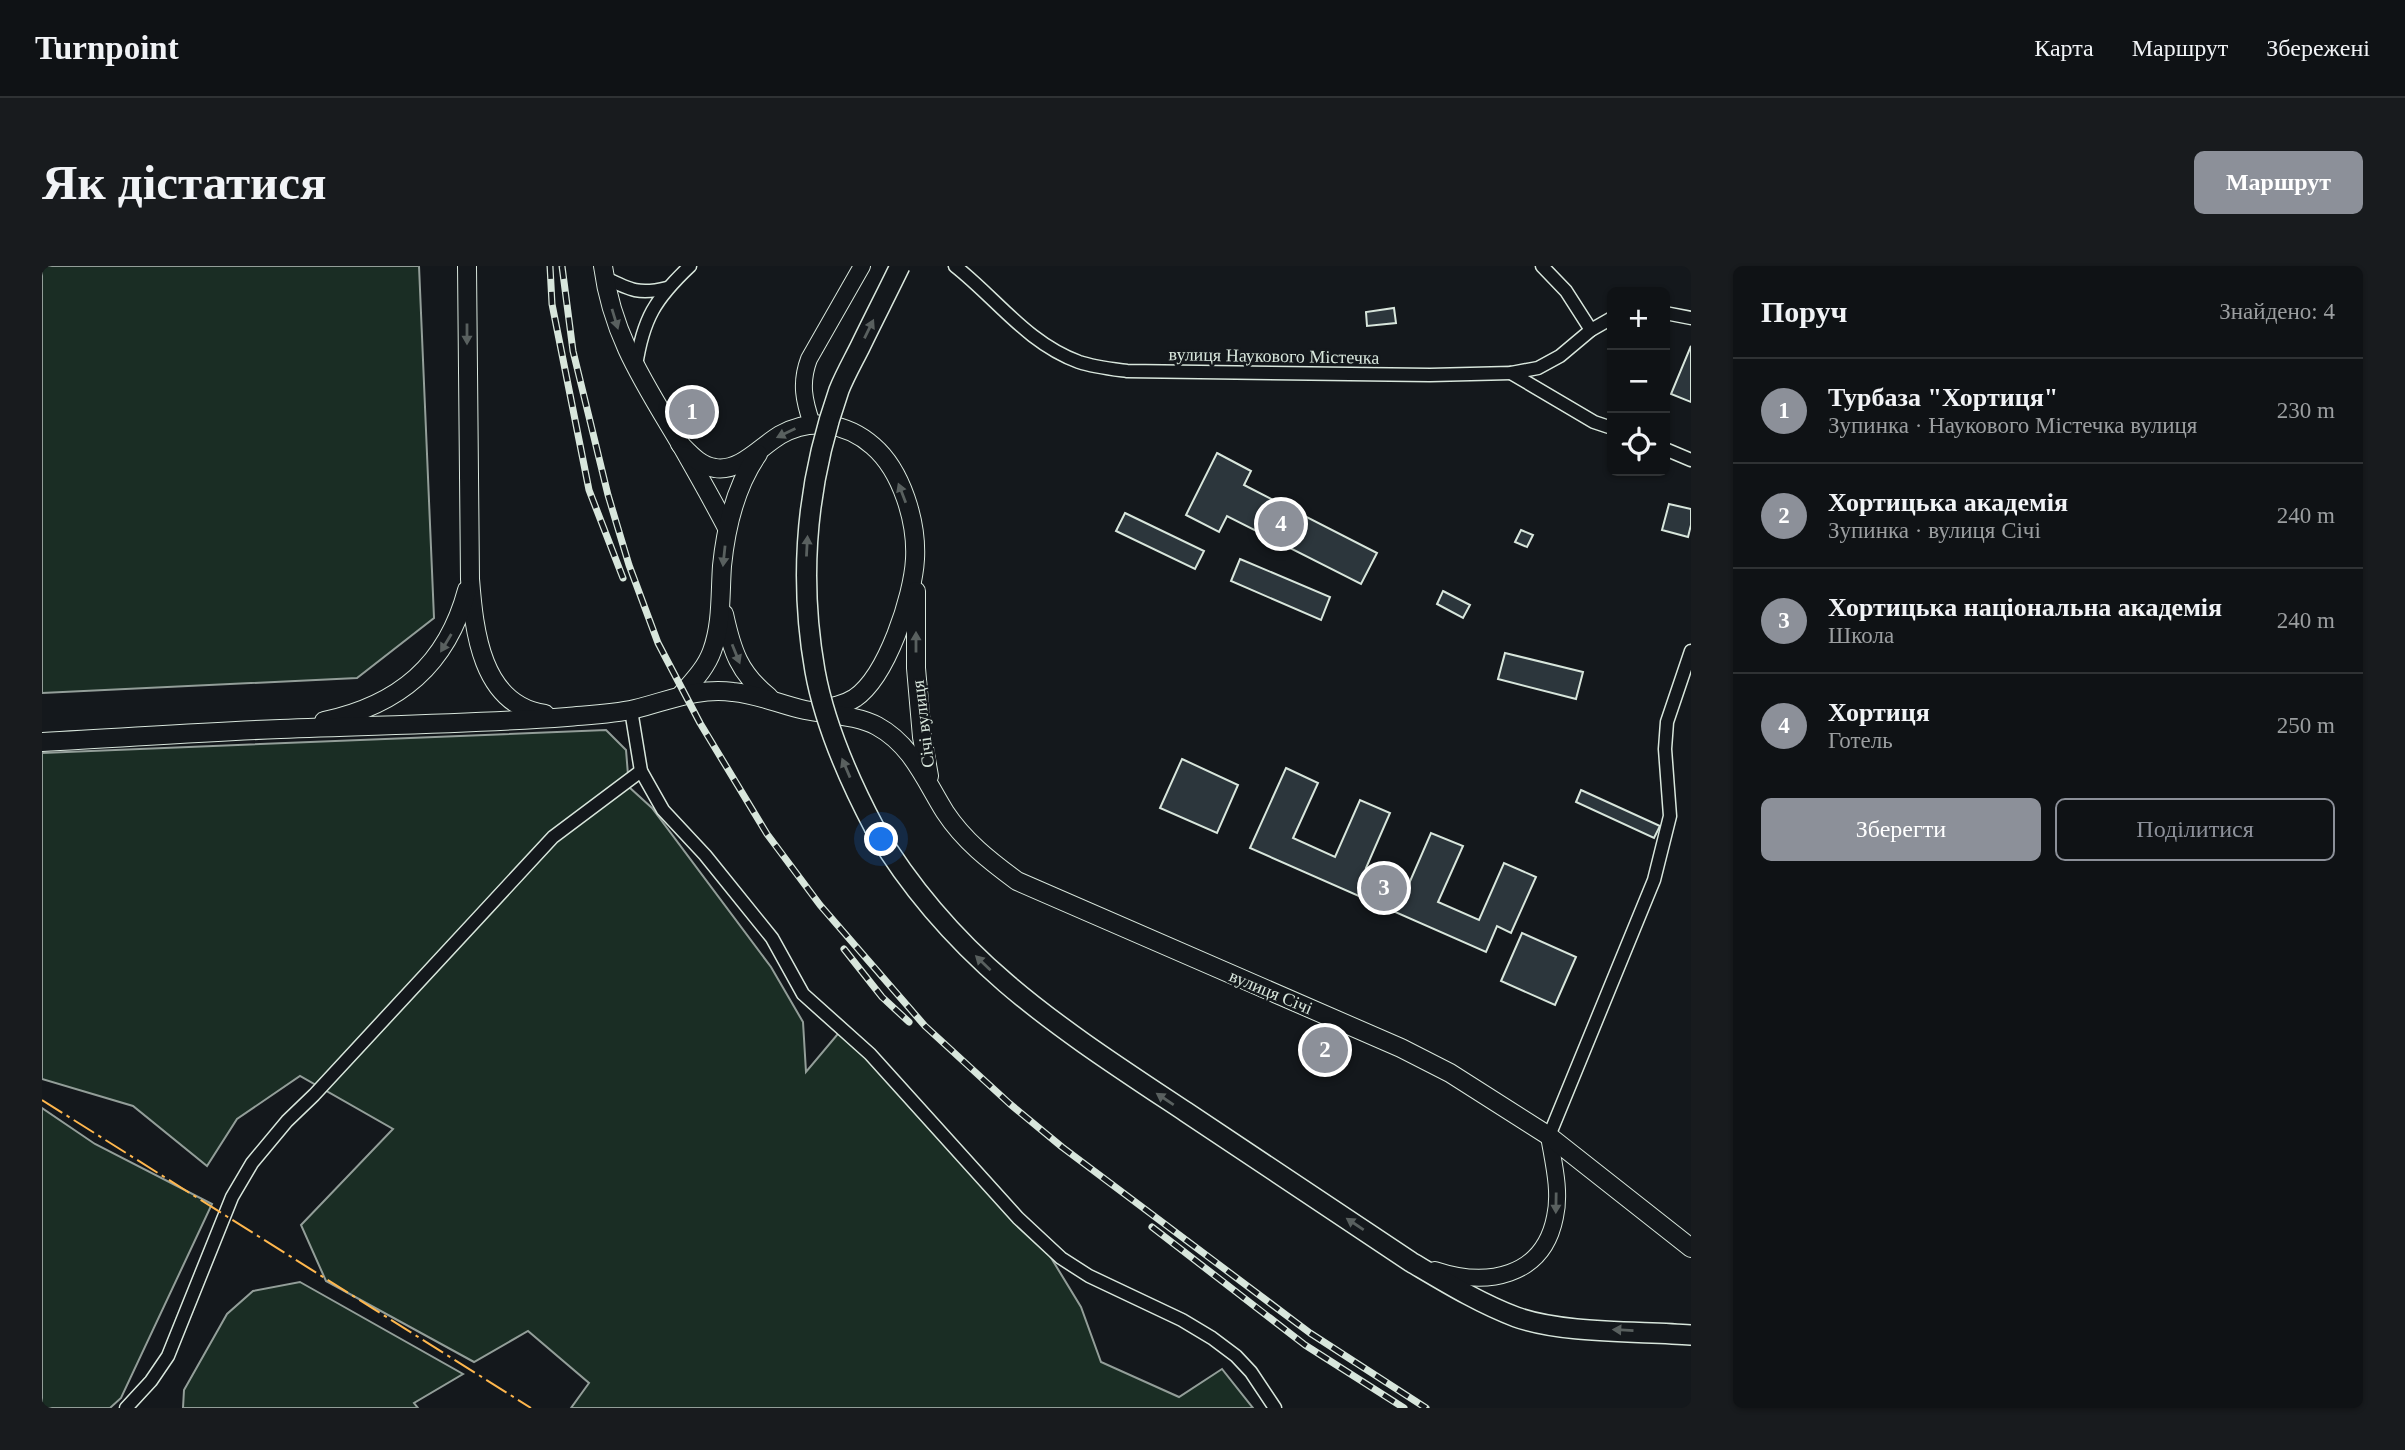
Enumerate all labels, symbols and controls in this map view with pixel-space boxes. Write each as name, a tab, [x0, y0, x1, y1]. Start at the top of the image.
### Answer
text: Turnpoint	[35, 30, 179, 66]
text: Карта	[2034, 35, 2094, 61]
text: Маршрут	[2132, 35, 2228, 61]
text: Збережені	[2266, 35, 2370, 61]
button: Маршрут	[2194, 151, 2363, 214]
text: Як дістатися	[42, 155, 326, 210]
map controls	[1607, 287, 1670, 476]
button: +	[1607, 287, 1670, 350]
text: Поруч	[1761, 295, 1848, 328]
text: Знайдено: 4	[2219, 299, 2335, 324]
one-way arrow	[611, 309, 621, 330]
one-way arrow	[863, 319, 874, 339]
one-way arrow	[461, 323, 473, 345]
street label: вулиця Наукового Містечка	[1168, 344, 1380, 368]
button: −	[1607, 350, 1670, 413]
text: Турбаза "Хортиця"	[1828, 383, 2058, 412]
pin: 1	[669, 386, 715, 438]
text: 1	[1778, 398, 1790, 423]
text: 230 m	[2277, 398, 2335, 423]
button: locate	[1607, 413, 1670, 476]
text: Зупинка · Наукового Містечка вулиця	[1828, 413, 2197, 438]
one-way arrow	[776, 428, 796, 439]
one-way arrow	[896, 482, 907, 503]
text: Хортицька академія	[1828, 488, 2068, 517]
pin: 4	[1258, 498, 1304, 550]
text: 2	[1778, 503, 1790, 528]
text: 240 m	[2277, 503, 2335, 528]
text: Зупинка · вулиця Січі	[1828, 518, 2041, 543]
one-way arrow	[802, 534, 813, 556]
one-way arrow	[718, 546, 729, 568]
text: Хортицька національна академія	[1828, 593, 2222, 622]
text: 3	[1778, 608, 1790, 633]
text: 240 m	[2277, 608, 2335, 633]
text: Школа	[1828, 623, 1894, 648]
one-way arrow	[910, 631, 922, 653]
one-way arrow	[439, 633, 452, 652]
one-way arrow	[730, 644, 741, 665]
street label: Січі вулиця	[908, 679, 938, 769]
text: Хортиця	[1828, 698, 1930, 727]
text: 4	[1778, 713, 1790, 738]
text: 250 m	[2277, 713, 2335, 738]
text: Готель	[1828, 728, 1893, 753]
one-way arrow	[840, 757, 851, 778]
button: Зберегти	[1761, 798, 2041, 861]
button: Поділитися	[2055, 798, 2335, 861]
your location	[864, 822, 898, 856]
pin: 3	[1361, 862, 1407, 914]
one-way arrow	[974, 955, 991, 972]
street label: вулиця Січі	[1227, 966, 1315, 1018]
pin: 2	[1302, 1024, 1348, 1076]
one-way arrow	[1155, 1092, 1175, 1105]
one-way arrow	[1550, 1193, 1562, 1215]
one-way arrow	[1345, 1218, 1364, 1231]
one-way arrow	[1612, 1325, 1634, 1336]

